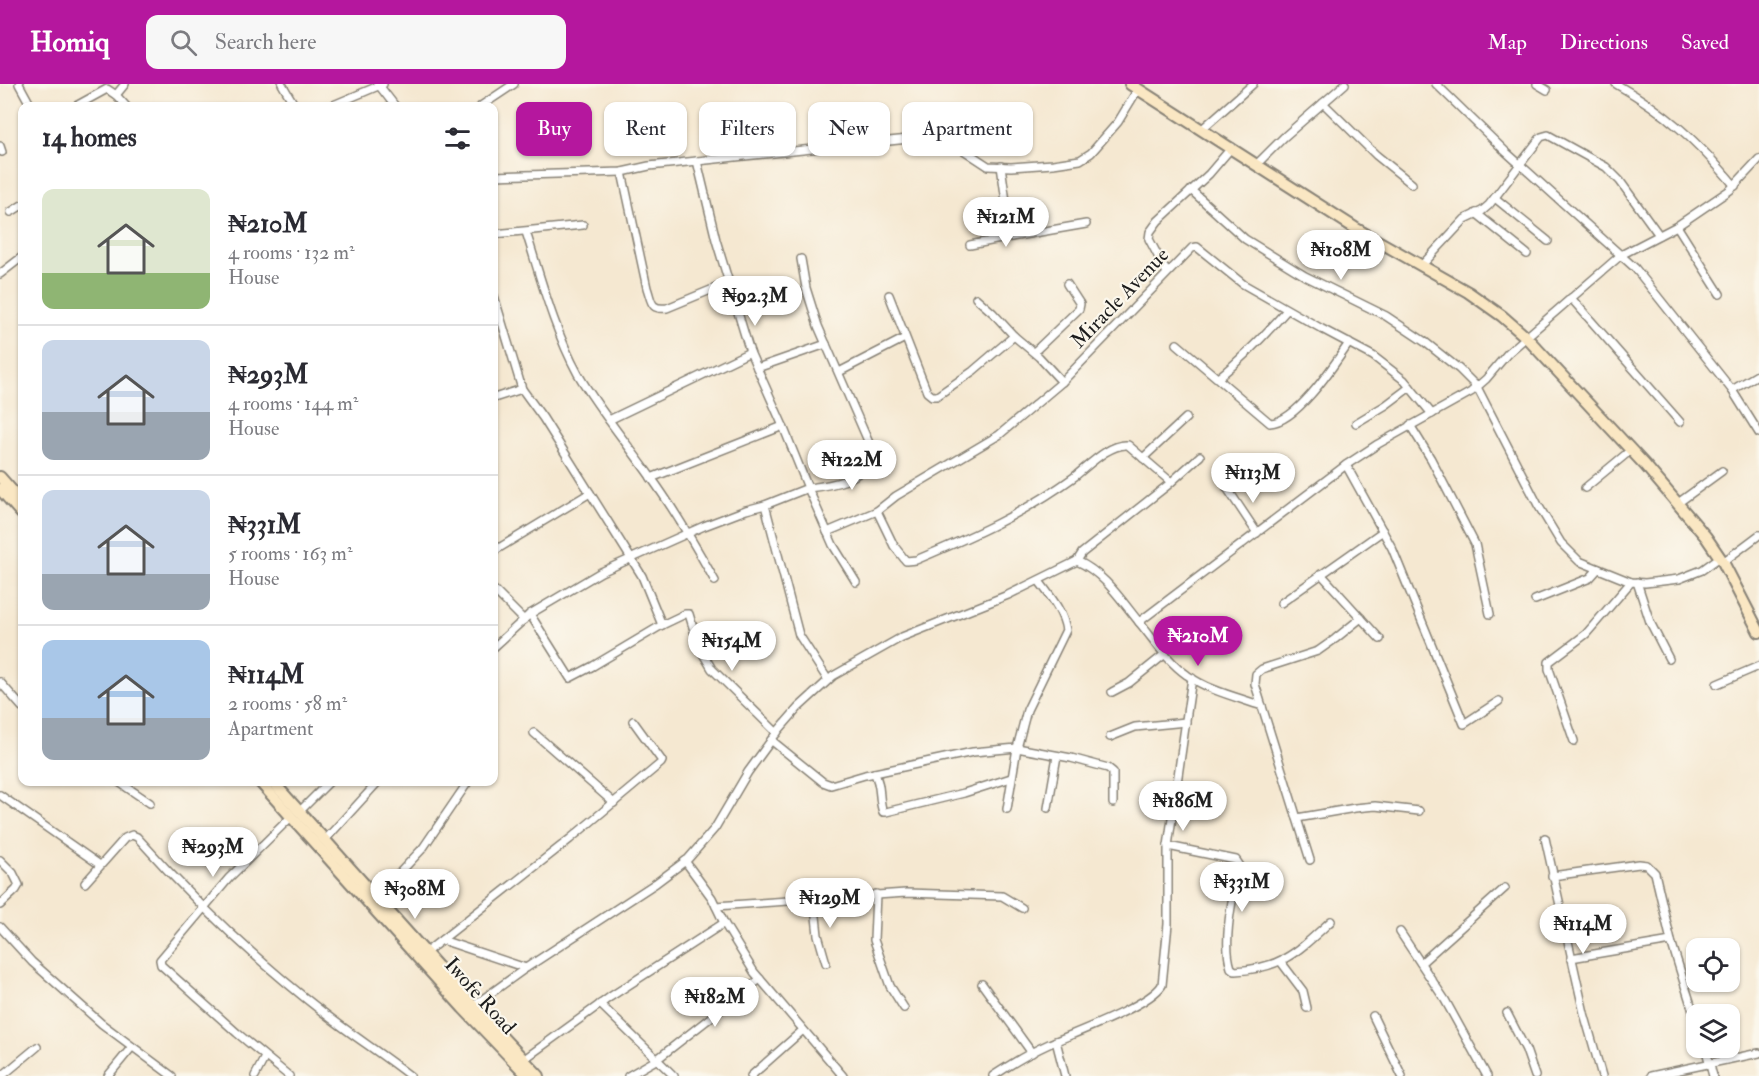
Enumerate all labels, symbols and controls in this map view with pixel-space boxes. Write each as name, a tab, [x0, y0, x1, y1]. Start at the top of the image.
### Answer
search box	[146, 15, 566, 69]
text: Homiq	[30, 25, 110, 60]
icon: search	[167, 26, 200, 59]
text: Search here	[215, 28, 316, 56]
text: Map	[1487, 29, 1527, 56]
text: Directions	[1560, 29, 1648, 56]
text: Saved	[1681, 29, 1729, 56]
chip: Buy	[516, 102, 592, 156]
chip: Rent	[604, 102, 687, 156]
chip: Filters	[699, 102, 796, 156]
chip: New	[808, 102, 890, 156]
chip: Apartment	[902, 102, 1033, 156]
text: 14 homes	[42, 122, 137, 154]
icon: filters	[441, 122, 474, 155]
pin: ₦121M	[964, 197, 1048, 248]
text: ₦121M	[977, 204, 1035, 229]
text: ₦210M	[228, 208, 308, 240]
icon: home	[90, 213, 162, 285]
pin: ₦108M	[1299, 230, 1383, 281]
text: ₦108M	[1311, 237, 1371, 262]
text: 4 rooms · 132 m²	[228, 240, 355, 265]
street label: Miracle Avenue	[1065, 242, 1175, 354]
text: House	[228, 265, 279, 290]
pin: ₦92.3M	[706, 276, 804, 327]
text: ₦92.3M	[722, 283, 788, 308]
text: ₦293M	[228, 359, 308, 391]
icon: home	[90, 364, 162, 436]
text: 4 rooms · 144 m²	[228, 391, 358, 416]
text: House	[228, 416, 279, 441]
pin: ₦122M	[810, 440, 894, 491]
text: ₦122M	[821, 447, 883, 472]
pin: ₦113M	[1211, 453, 1295, 504]
text: ₦113M	[1225, 460, 1281, 485]
text: ₦331M	[228, 509, 301, 541]
icon: home	[90, 514, 162, 586]
text: 5 rooms · 163 m²	[228, 541, 353, 566]
text: House	[228, 566, 279, 591]
pin: ₦210M	[1156, 616, 1240, 667]
pin: ₦154M	[690, 621, 774, 672]
text: ₦210M	[1167, 623, 1229, 648]
text: ₦154M	[702, 628, 762, 653]
text: ₦114M	[228, 659, 305, 691]
icon: home	[90, 664, 162, 736]
text: 2 rooms · 58 m²	[228, 691, 347, 716]
text: Apartment	[228, 716, 313, 741]
pin: ₦186M	[1141, 781, 1225, 832]
text: ₦186M	[1153, 788, 1213, 813]
pin: ₦293M	[171, 827, 255, 878]
text: ₦293M	[182, 834, 244, 859]
pin: ₦331M	[1200, 862, 1284, 913]
pin: ₦308M	[373, 869, 457, 920]
text: ₦331M	[1214, 869, 1270, 894]
text: ₦308M	[384, 876, 446, 901]
pin: ₦129M	[788, 878, 872, 929]
text: ₦129M	[799, 885, 861, 910]
pin: ₦114M	[1541, 904, 1625, 955]
text: ₦114M	[1554, 911, 1612, 936]
map controls	[1686, 938, 1740, 1058]
button: locate	[1686, 938, 1740, 992]
street label: Iwofe Road	[438, 952, 522, 1041]
pin: ₦182M	[673, 977, 757, 1028]
text: ₦182M	[685, 984, 745, 1009]
button: layers	[1686, 1004, 1740, 1058]

